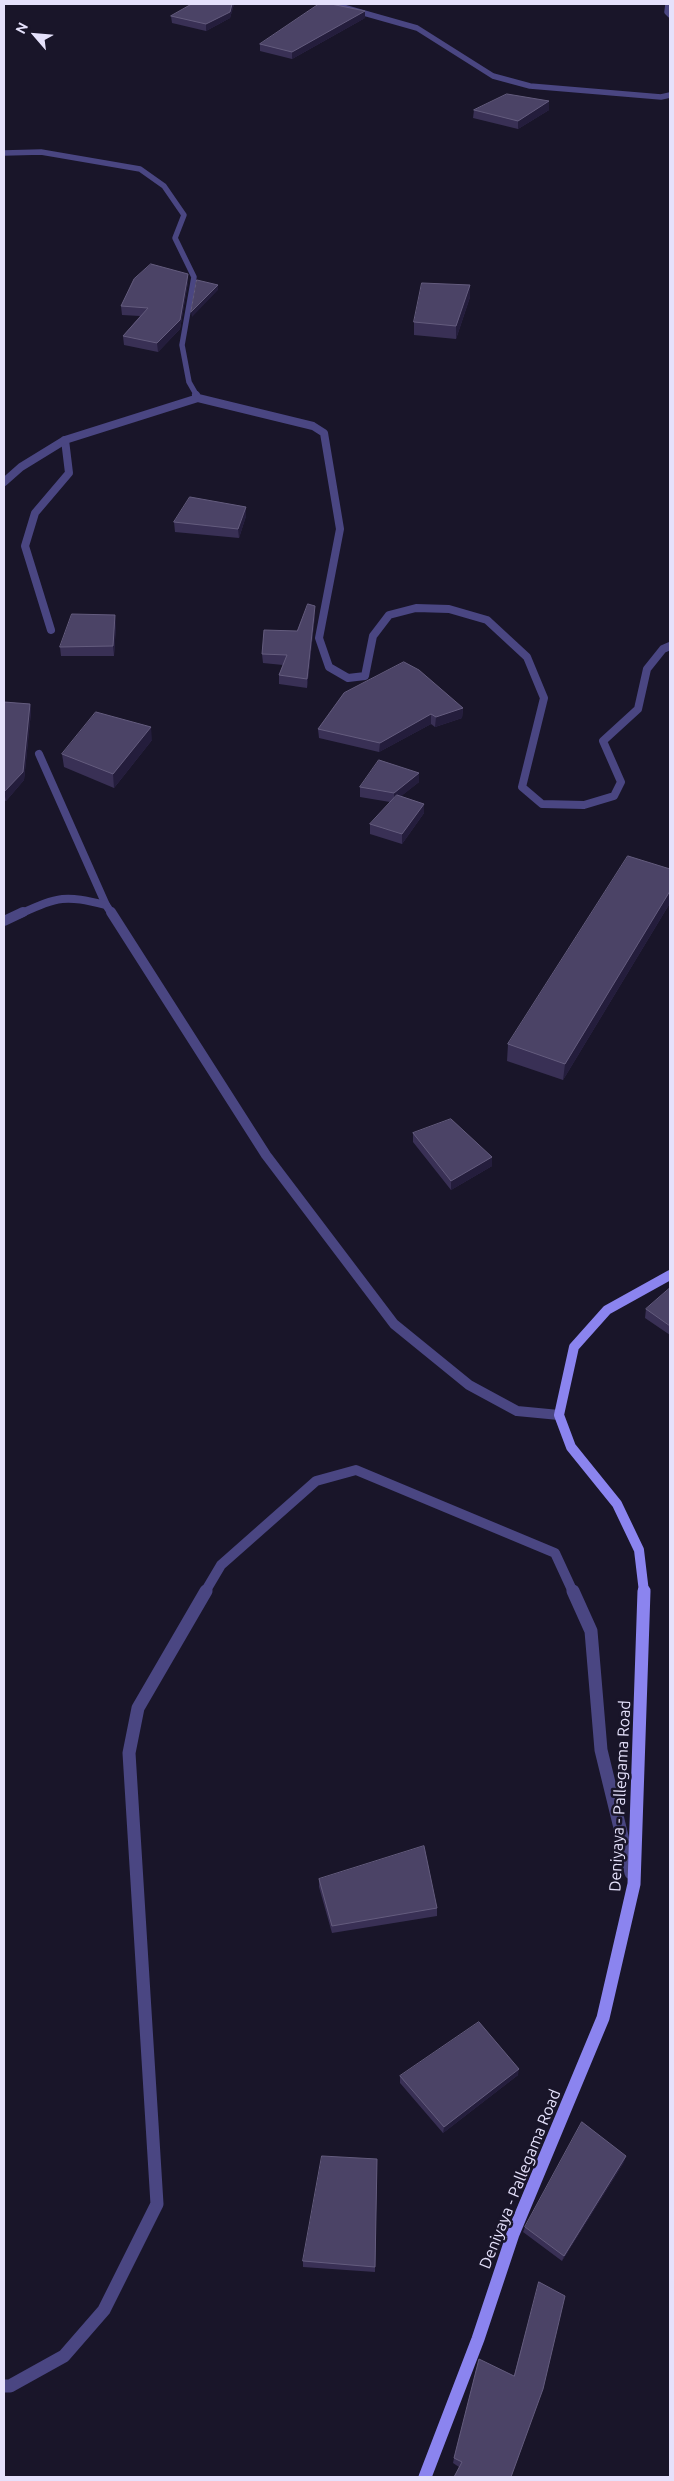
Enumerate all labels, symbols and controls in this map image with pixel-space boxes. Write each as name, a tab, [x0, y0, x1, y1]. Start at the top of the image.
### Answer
north arrow	[10, 10, 60, 60]
text: N	[12, 20, 31, 36]
street label: Deniyaya - Pallegama Road	[605, 1700, 635, 1892]
street label: Deniyaya - Pallegama Road	[475, 2087, 565, 2271]

